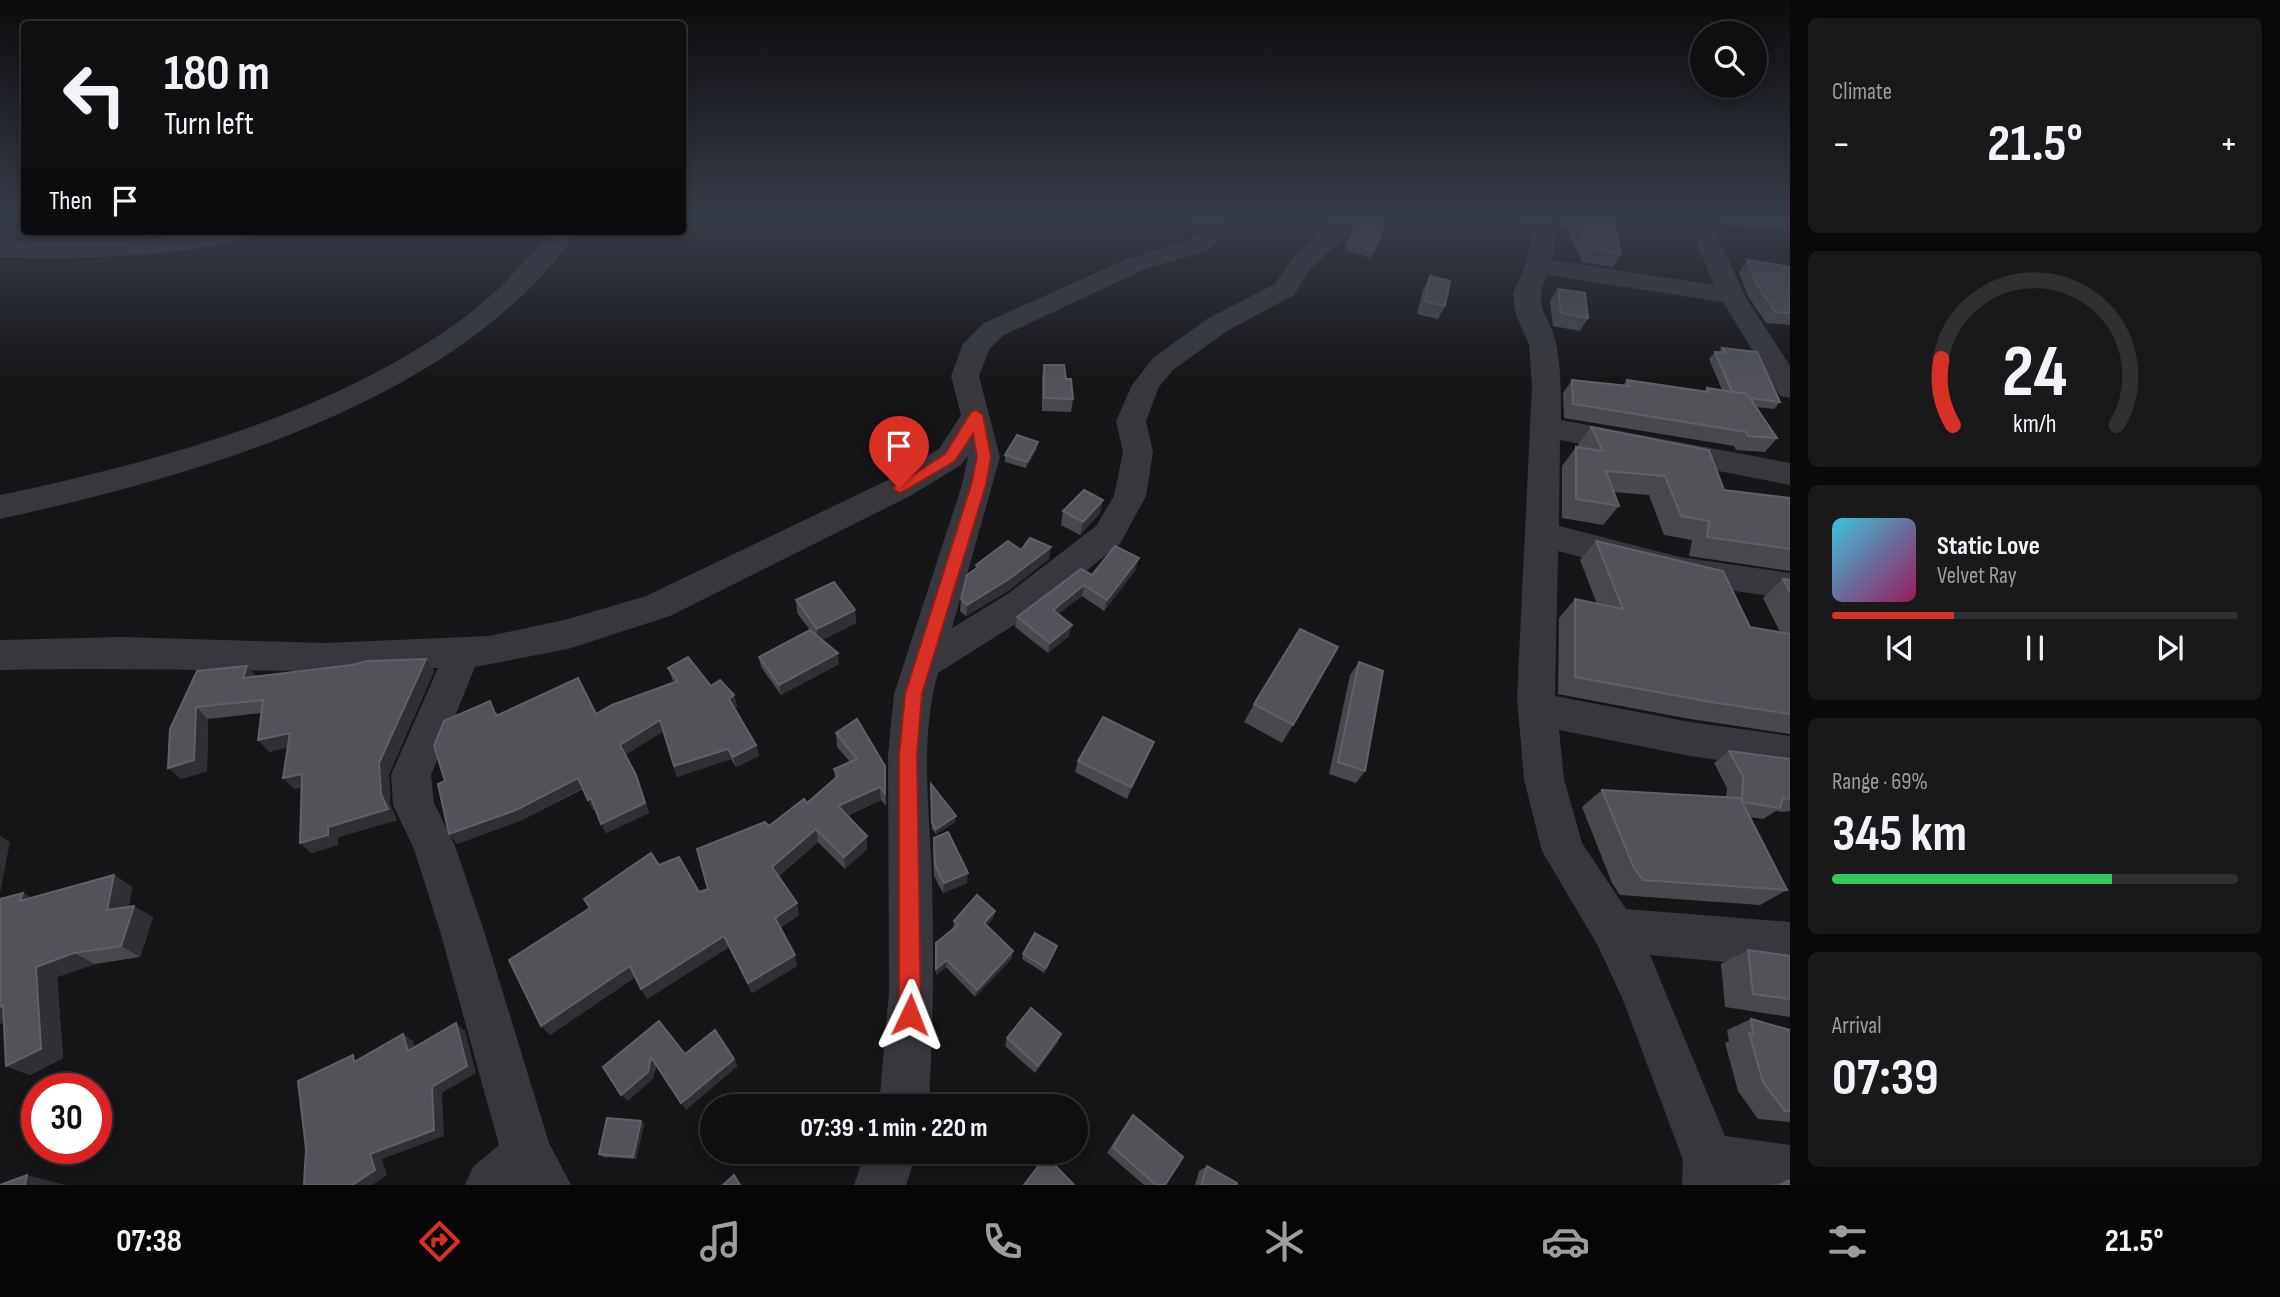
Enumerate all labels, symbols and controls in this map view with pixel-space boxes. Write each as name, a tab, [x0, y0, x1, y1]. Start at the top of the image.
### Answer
map controls	[1690, 21, 1767, 98]
button: search	[1690, 21, 1767, 98]
text: 180 m	[164, 45, 270, 104]
icon: left	[49, 49, 140, 140]
text: Climate	[1832, 78, 1892, 106]
text: Turn left	[164, 105, 254, 144]
text: 21.5°	[1987, 113, 2083, 176]
text: −	[1832, 122, 1851, 167]
text: +	[2219, 122, 2238, 167]
icon: arrive	[106, 182, 144, 220]
text: Then	[49, 186, 92, 217]
text: 24	[2002, 330, 2068, 418]
text: km/h	[2013, 409, 2057, 440]
pin	[869, 416, 929, 488]
icon: arrive	[880, 427, 918, 465]
text: Static Love	[1937, 531, 2040, 562]
text: Velvet Ray	[1937, 562, 2017, 590]
icon: previous	[1881, 629, 1919, 667]
icon: pause	[2016, 629, 2054, 667]
icon: next	[2151, 629, 2189, 667]
text: Range · 69%	[1832, 768, 1928, 796]
text: 345 km	[1832, 803, 1967, 866]
position arrow	[873, 978, 947, 1052]
text: Arrival	[1832, 1012, 1881, 1040]
text: 07:39	[1832, 1047, 1939, 1110]
speed limit sign: 30	[21, 1073, 112, 1164]
text: 07:39 · 1 min · 220 m	[801, 1113, 987, 1144]
icon: directions	[415, 1217, 464, 1266]
icon: music	[696, 1217, 745, 1266]
icon: phone	[978, 1217, 1027, 1266]
icon: climate	[1260, 1217, 1309, 1266]
icon: car	[1541, 1217, 1590, 1266]
icon: filters	[1823, 1217, 1872, 1266]
text: 07:38	[116, 1222, 182, 1261]
text: 21.5°	[2105, 1222, 2164, 1261]

